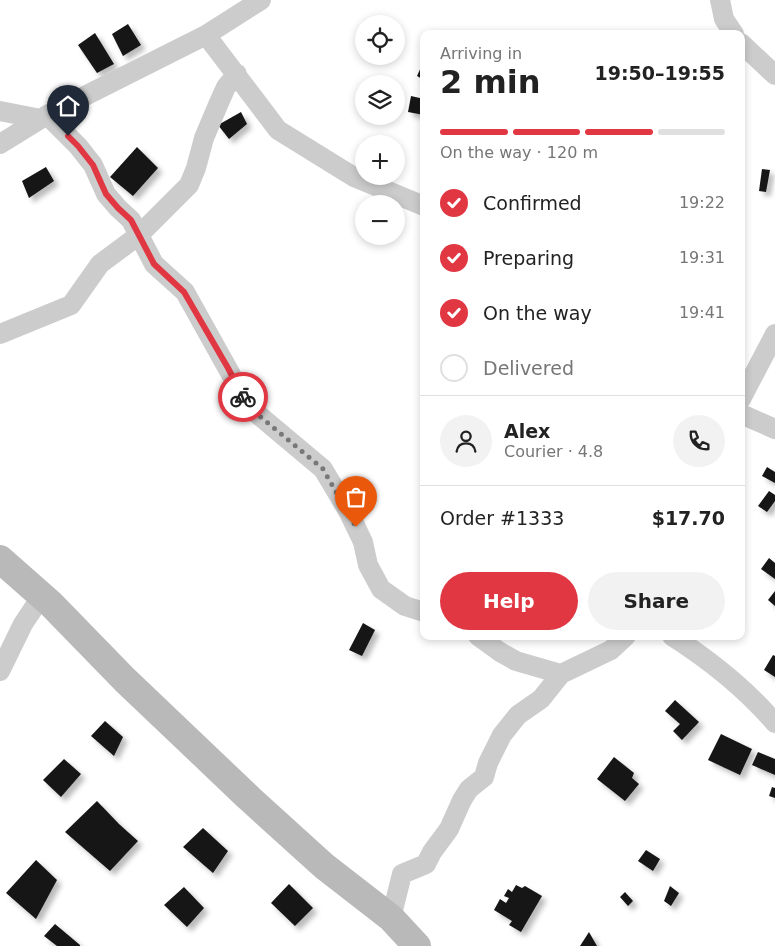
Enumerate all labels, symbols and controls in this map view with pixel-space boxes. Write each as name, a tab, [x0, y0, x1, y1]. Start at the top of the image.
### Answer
map controls	[355, 15, 405, 245]
button: locate	[355, 15, 405, 65]
text: Arriving in	[440, 44, 522, 63]
text: 19:50–19:55	[595, 62, 725, 84]
text: 2 min	[440, 63, 541, 101]
button: layers	[355, 75, 405, 125]
pin	[47, 85, 89, 136]
icon: home	[54, 92, 82, 120]
button: +	[355, 135, 405, 185]
text: On the way · 120 m	[440, 143, 598, 162]
icon: check	[440, 189, 468, 217]
text: Confirmed	[483, 192, 582, 214]
text: 19:22	[679, 193, 725, 212]
button: −	[355, 195, 405, 245]
icon: check	[440, 244, 468, 272]
text: Preparing	[483, 247, 574, 269]
text: 19:31	[679, 248, 725, 267]
icon: check	[440, 299, 468, 327]
text: On the way	[483, 302, 592, 324]
text: 19:41	[679, 303, 725, 322]
text: Delivered	[483, 357, 574, 379]
courier	[218, 372, 268, 422]
icon: bike	[229, 383, 257, 411]
button: person	[440, 415, 492, 467]
button: phone	[673, 415, 725, 467]
text: Alex	[504, 420, 550, 442]
text: Courier · 4.8	[504, 442, 603, 461]
pin	[335, 476, 377, 527]
icon: bag	[342, 483, 370, 511]
text: Order #1333	[440, 507, 564, 529]
text: $17.70	[652, 507, 725, 529]
button: Help	[440, 572, 578, 630]
button: Share	[588, 572, 725, 630]

